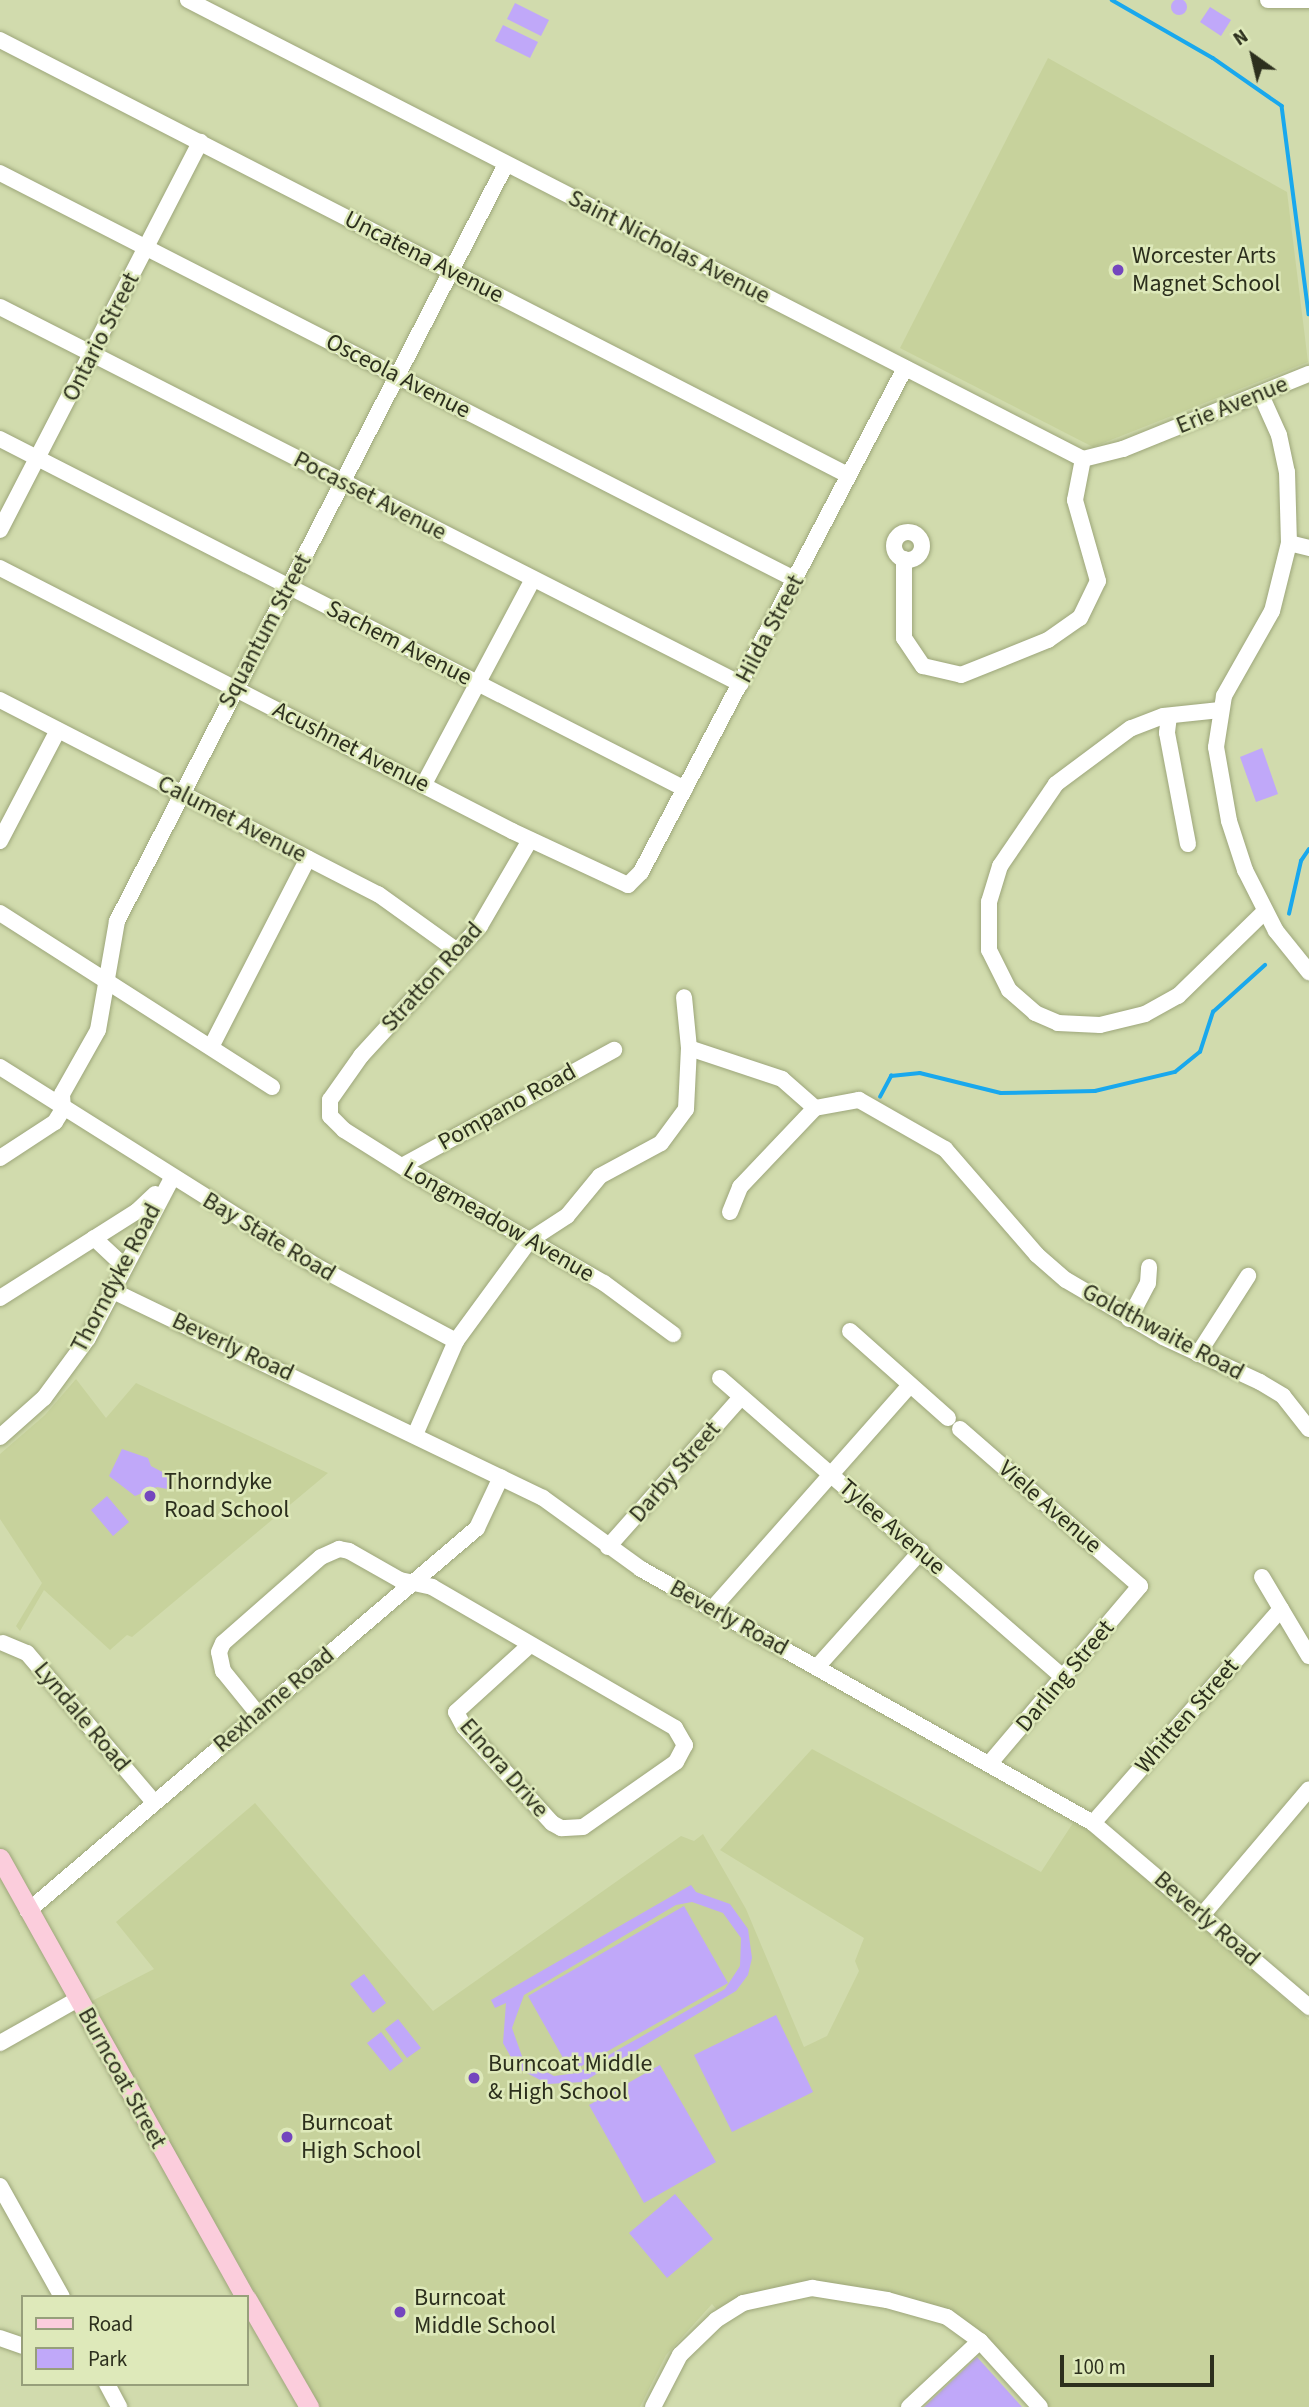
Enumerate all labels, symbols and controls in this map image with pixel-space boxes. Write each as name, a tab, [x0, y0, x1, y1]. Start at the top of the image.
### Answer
north arrow	[1218, 21, 1288, 91]
text: N	[1228, 23, 1254, 53]
street label: Saint Nicholas Avenue	[563, 184, 775, 310]
street label: Uncatena Avenue	[340, 205, 508, 309]
place label: Worcester Arts Magnet School	[1132, 242, 1280, 298]
marker: Worcester Arts Magnet School	[1110, 262, 1126, 278]
street label: Ontario Street	[56, 268, 146, 406]
street label: Osceola Avenue	[321, 327, 475, 425]
street label: Erie Avenue	[1172, 370, 1292, 440]
street label: Pocasset Avenue	[289, 445, 451, 547]
street label: Squantum Street	[212, 549, 318, 713]
street label: Hilda Street	[730, 570, 810, 688]
street label: Sachem Avenue	[321, 594, 477, 692]
street label: Acushnet Avenue	[268, 695, 434, 799]
street label: Calumet Avenue	[153, 769, 311, 869]
street label: Stratton Road	[375, 916, 489, 1038]
street label: Pompano Road	[433, 1057, 581, 1157]
street label: Longmeadow Avenue	[399, 1156, 599, 1288]
street label: Bay State Road	[197, 1186, 341, 1288]
street label: Thorndyke Road	[65, 1199, 167, 1357]
street label: Goldthwaite Road	[1077, 1277, 1249, 1387]
street label: Beverly Road	[167, 1306, 299, 1388]
street label: Darby Street	[623, 1416, 727, 1528]
street label: Viele Avenue	[993, 1454, 1107, 1560]
place label: Thorndyke Road School	[164, 1468, 289, 1524]
street label: Tylee Avenue	[833, 1473, 951, 1581]
marker: Thorndyke Road School	[142, 1488, 158, 1504]
street label: Beverly Road	[665, 1574, 793, 1662]
street label: Darling Street	[1010, 1614, 1120, 1738]
street label: Rexhame Road	[208, 1641, 340, 1759]
street label: Whitten Street	[1129, 1653, 1245, 1779]
street label: Lyndale Road	[28, 1656, 136, 1778]
street label: Elnora Drive	[453, 1713, 555, 1823]
street label: Beverly Road	[1148, 1865, 1266, 1973]
street label: Burncoat Street	[71, 2003, 173, 2153]
place label: Burncoat Middle & High School	[488, 2050, 652, 2106]
marker: Burncoat Middle & High School	[466, 2070, 482, 2086]
place label: Burncoat High School	[301, 2109, 421, 2165]
marker: Burncoat High School	[279, 2129, 295, 2145]
place label: Burncoat Middle School	[414, 2284, 556, 2340]
legend	[21, 2295, 248, 2386]
marker: Burncoat Middle School	[392, 2304, 408, 2320]
text: Road	[88, 2309, 133, 2339]
scale bar	[1064, 2340, 1218, 2384]
text: Park	[88, 2344, 127, 2374]
text: 100 m	[1073, 2352, 1126, 2382]

